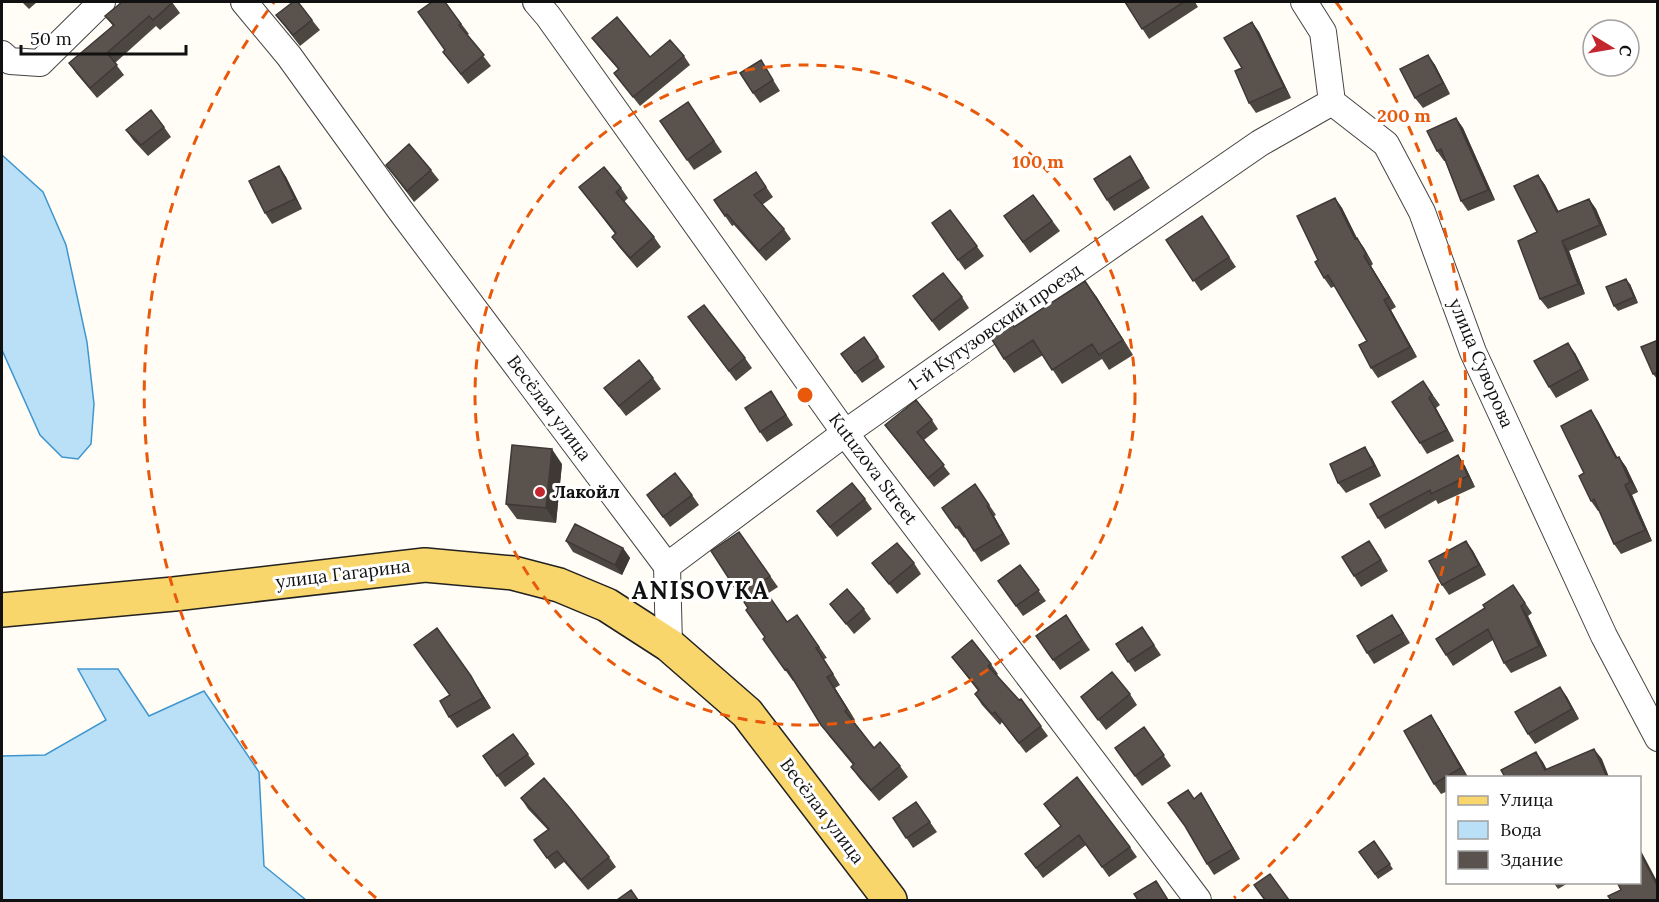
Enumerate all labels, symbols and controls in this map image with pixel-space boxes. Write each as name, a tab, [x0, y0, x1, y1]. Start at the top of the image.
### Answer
scale bar	[21, 18, 186, 56]
north arrow	[1581, 18, 1641, 78]
text: 50 m	[30, 27, 72, 50]
text: С	[1615, 44, 1637, 58]
text: 200 m	[1377, 104, 1431, 127]
text: 100 m	[1012, 150, 1064, 173]
street label: 1-й Кутузовский проезд	[903, 258, 1086, 395]
street label: улица Суворова	[1444, 295, 1519, 431]
street label: Весёлая улица	[502, 350, 597, 465]
centre of rings	[795, 385, 815, 405]
street label: Kutuzova Street	[824, 408, 923, 529]
place label: Лакойл	[552, 480, 620, 503]
marker: Лакойл	[533, 485, 547, 499]
street label: улица Гагарина	[274, 554, 412, 593]
district label: ANISOVKA	[632, 575, 770, 606]
street label: Весёлая улица	[775, 753, 870, 868]
legend	[1446, 776, 1641, 884]
text: Улица	[1499, 788, 1553, 811]
text: Вода	[1500, 818, 1542, 841]
text: Здание	[1500, 848, 1563, 871]

